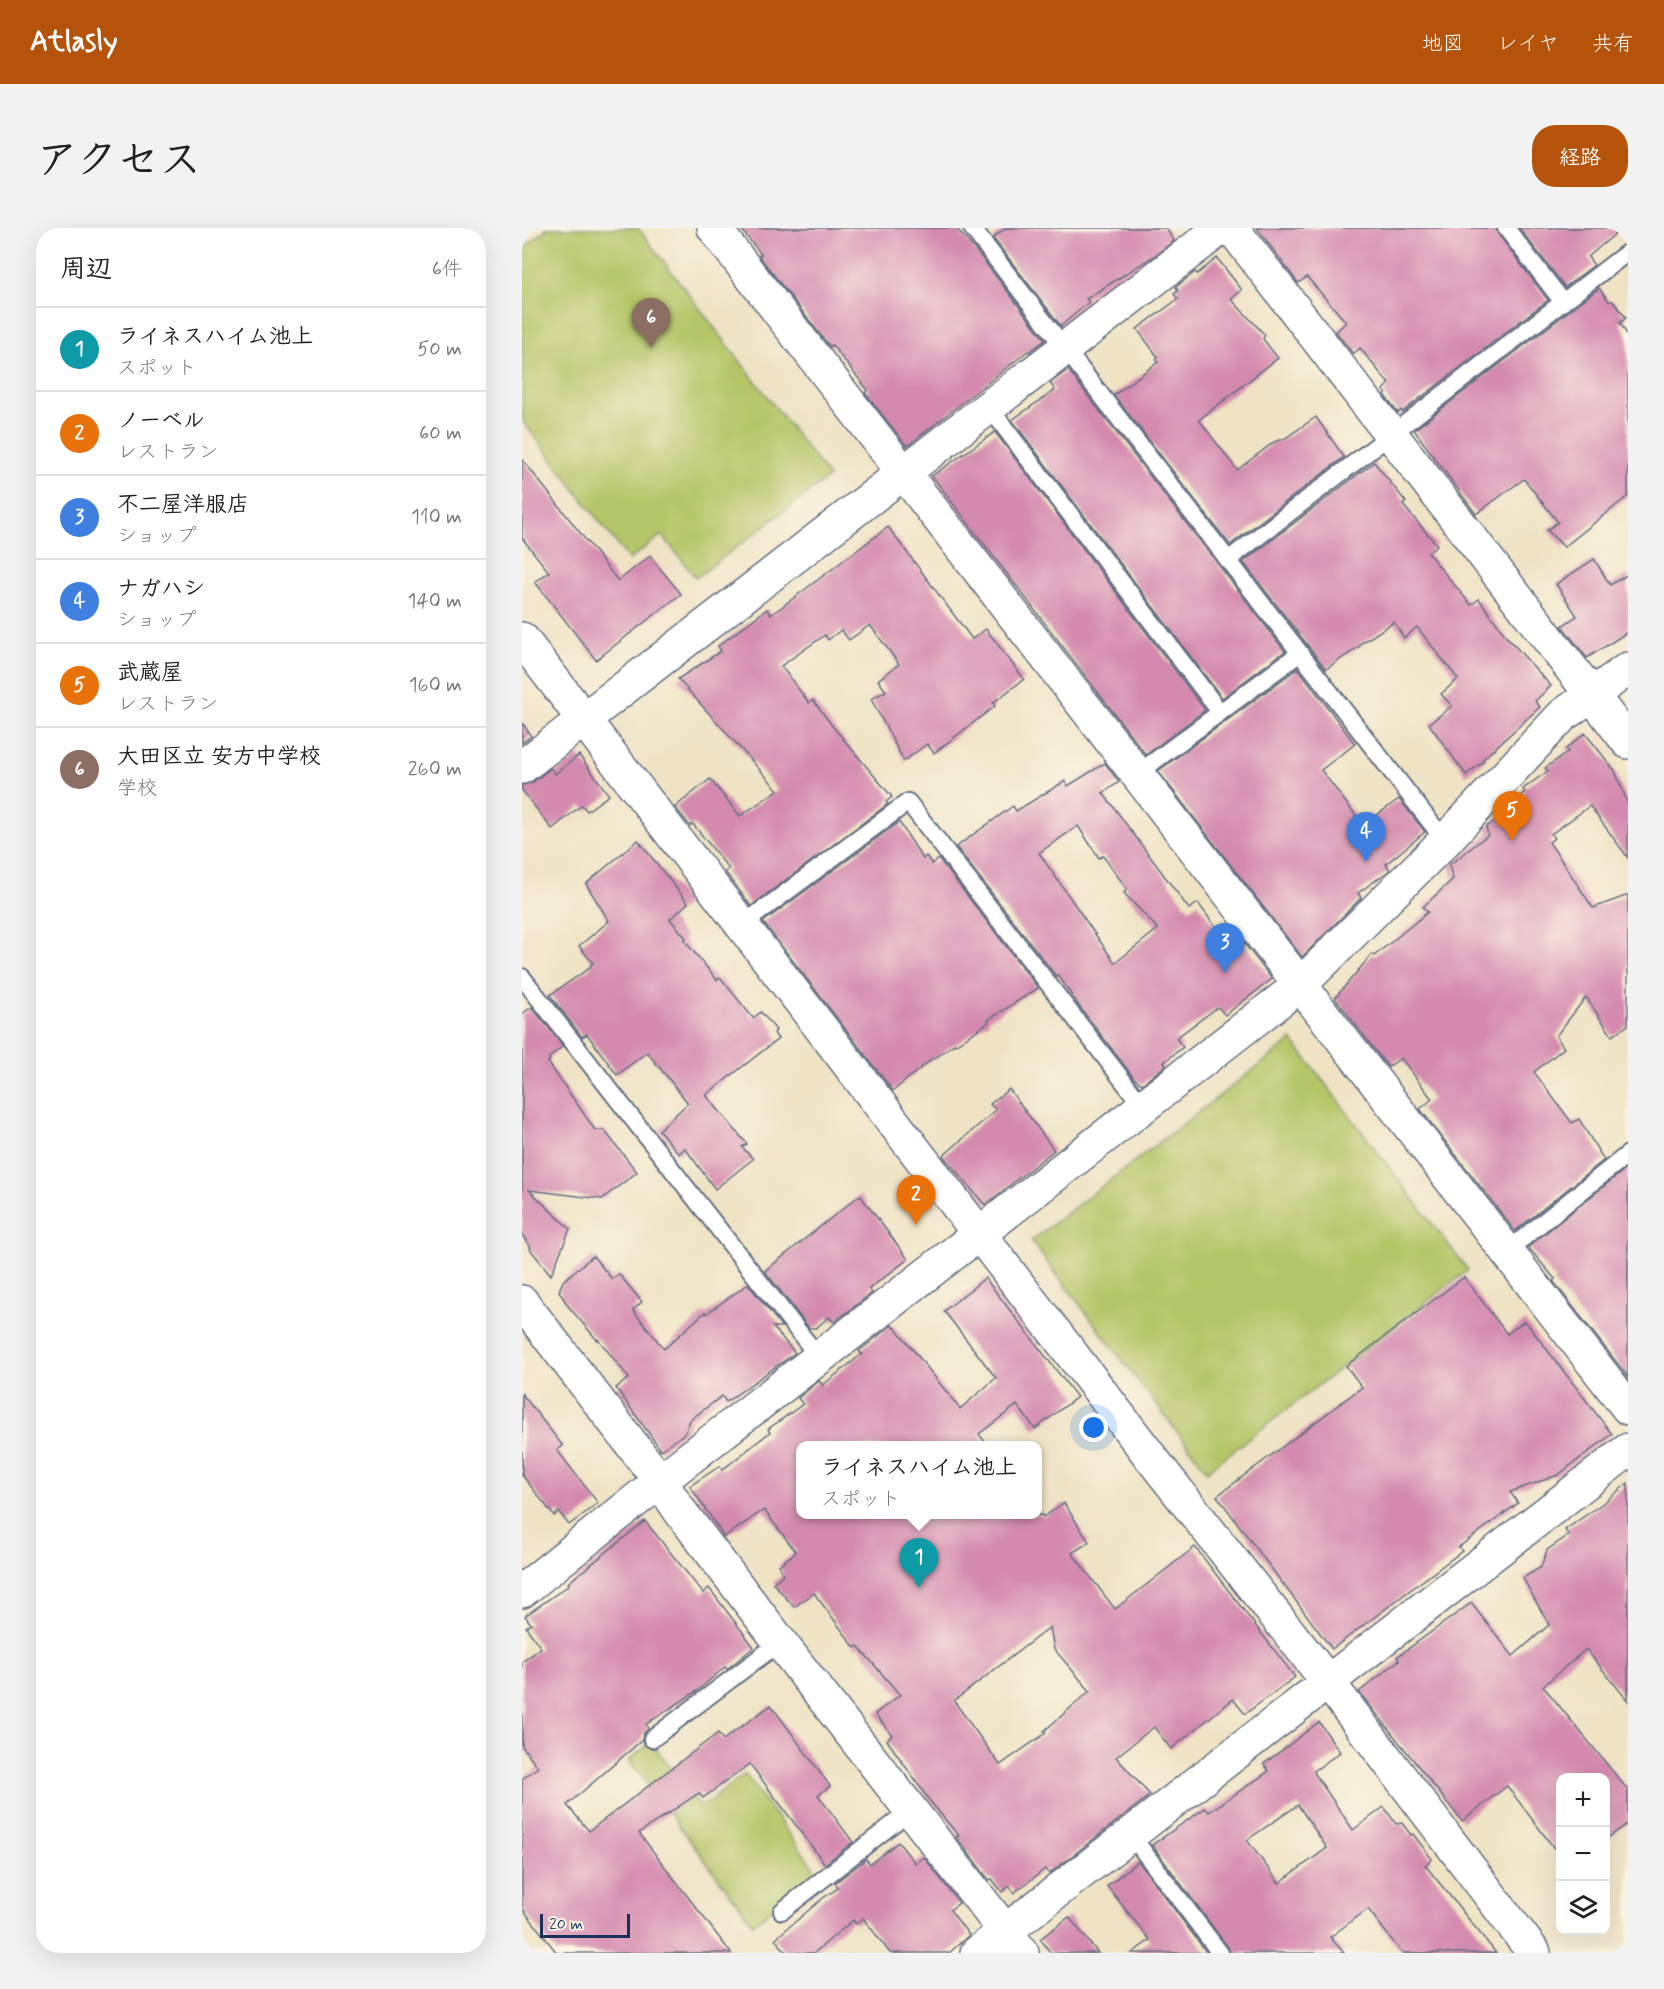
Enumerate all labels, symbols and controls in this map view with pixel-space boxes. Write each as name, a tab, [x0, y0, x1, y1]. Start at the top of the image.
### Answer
text: Atlasly	[30, 24, 118, 61]
text: 地図	[1422, 30, 1464, 58]
text: レイヤ	[1497, 30, 1559, 58]
text: 共有	[1592, 30, 1634, 58]
button: 経路	[1532, 125, 1628, 187]
text: アクセス	[36, 134, 201, 189]
text: 周辺	[60, 253, 112, 287]
text: 6件	[432, 256, 462, 283]
pin: 6	[632, 298, 670, 348]
text: ライネスハイム池上	[117, 323, 313, 351]
text: 1	[75, 336, 84, 363]
text: 50 m	[417, 336, 462, 363]
text: スポット	[117, 355, 197, 382]
text: ノーベル	[117, 407, 205, 435]
text: 2	[75, 420, 84, 447]
text: 60 m	[419, 420, 462, 447]
text: レストラン	[117, 439, 219, 466]
text: 不二屋洋服店	[117, 491, 249, 519]
text: 3	[75, 504, 84, 531]
text: 110 m	[411, 504, 462, 531]
text: ショップ	[117, 523, 196, 550]
text: ナガハシ	[117, 575, 205, 603]
text: 4	[74, 588, 85, 615]
text: 140 m	[408, 588, 462, 615]
text: ショップ	[117, 607, 196, 634]
text: 武蔵屋	[117, 659, 183, 687]
text: 5	[74, 672, 86, 699]
text: 160 m	[409, 672, 462, 699]
text: レストラン	[117, 691, 219, 718]
text: 大田区立 安方中学校	[117, 743, 321, 771]
text: 6	[74, 756, 85, 783]
text: 260 m	[408, 756, 462, 783]
text: 学校	[117, 775, 157, 802]
pin: 5	[1492, 792, 1532, 841]
pin: 4	[1346, 812, 1386, 862]
pin: 3	[1206, 924, 1244, 973]
pin: 2	[896, 1176, 936, 1225]
your location	[1079, 1413, 1108, 1442]
popup	[796, 1441, 1042, 1519]
text: ライネスハイム池上	[821, 1454, 1017, 1482]
text: スポット	[821, 1486, 901, 1513]
pin: 1	[900, 1538, 938, 1588]
map controls	[1556, 1773, 1610, 1935]
button: +	[1556, 1773, 1610, 1827]
button: −	[1556, 1827, 1610, 1881]
button: layers	[1556, 1881, 1610, 1935]
scale bar	[540, 1911, 630, 1938]
text: 20 m	[549, 1914, 583, 1935]

